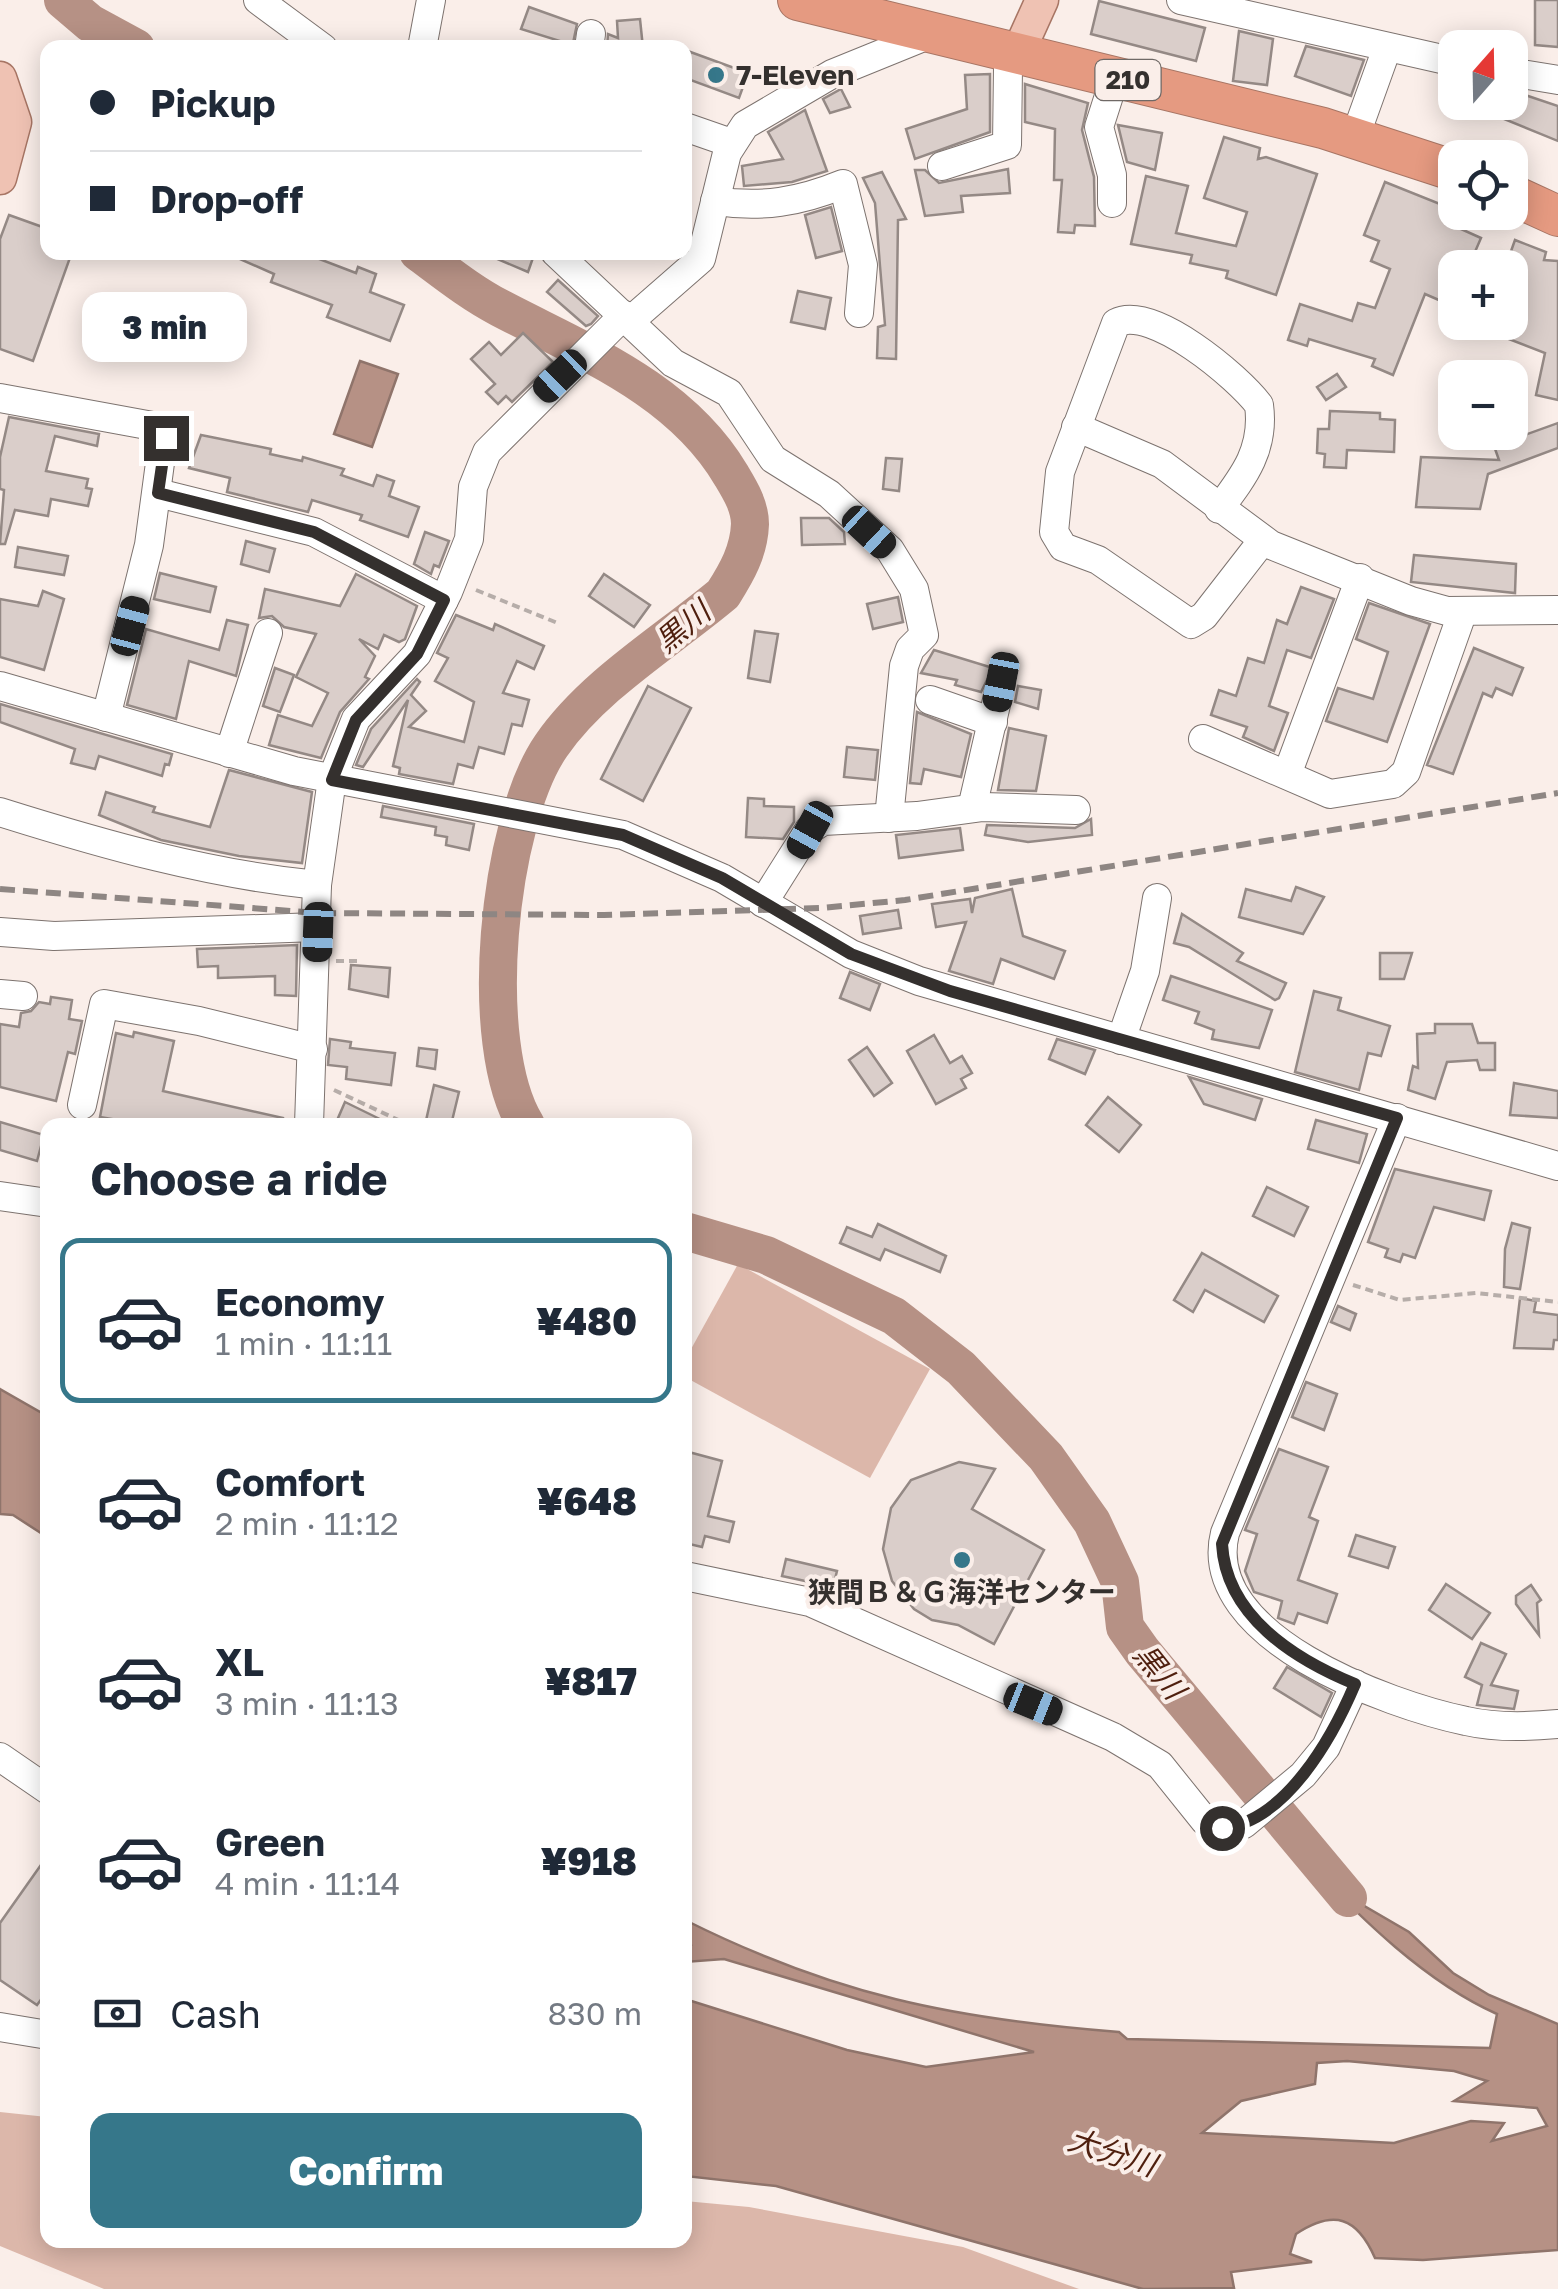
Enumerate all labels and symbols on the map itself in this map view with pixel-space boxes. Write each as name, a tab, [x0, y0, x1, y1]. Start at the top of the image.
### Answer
north arrow	[1438, 30, 1528, 120]
place label: 7-Eleven	[736, 58, 854, 91]
road number: 210	[1096, 60, 1160, 100]
marker: 7-Eleven	[705, 64, 727, 86]
callout: 3 min	[84, 293, 248, 363]
car	[528, 344, 592, 408]
route end	[144, 416, 189, 461]
car	[837, 501, 901, 563]
water label: 黒川	[648, 591, 719, 659]
car	[108, 593, 152, 659]
car	[981, 650, 1021, 714]
car	[782, 796, 838, 864]
car	[302, 901, 334, 963]
marker: 狭間Ｂ＆Ｇ海洋センター	[951, 1549, 973, 1571]
place label: 狭間Ｂ＆Ｇ海洋センター	[808, 1575, 1116, 1608]
water label: 黒川	[1127, 1637, 1195, 1708]
car	[1000, 1679, 1066, 1729]
route start	[1200, 1806, 1245, 1851]
water label: 大分川	[1064, 2121, 1164, 2184]

